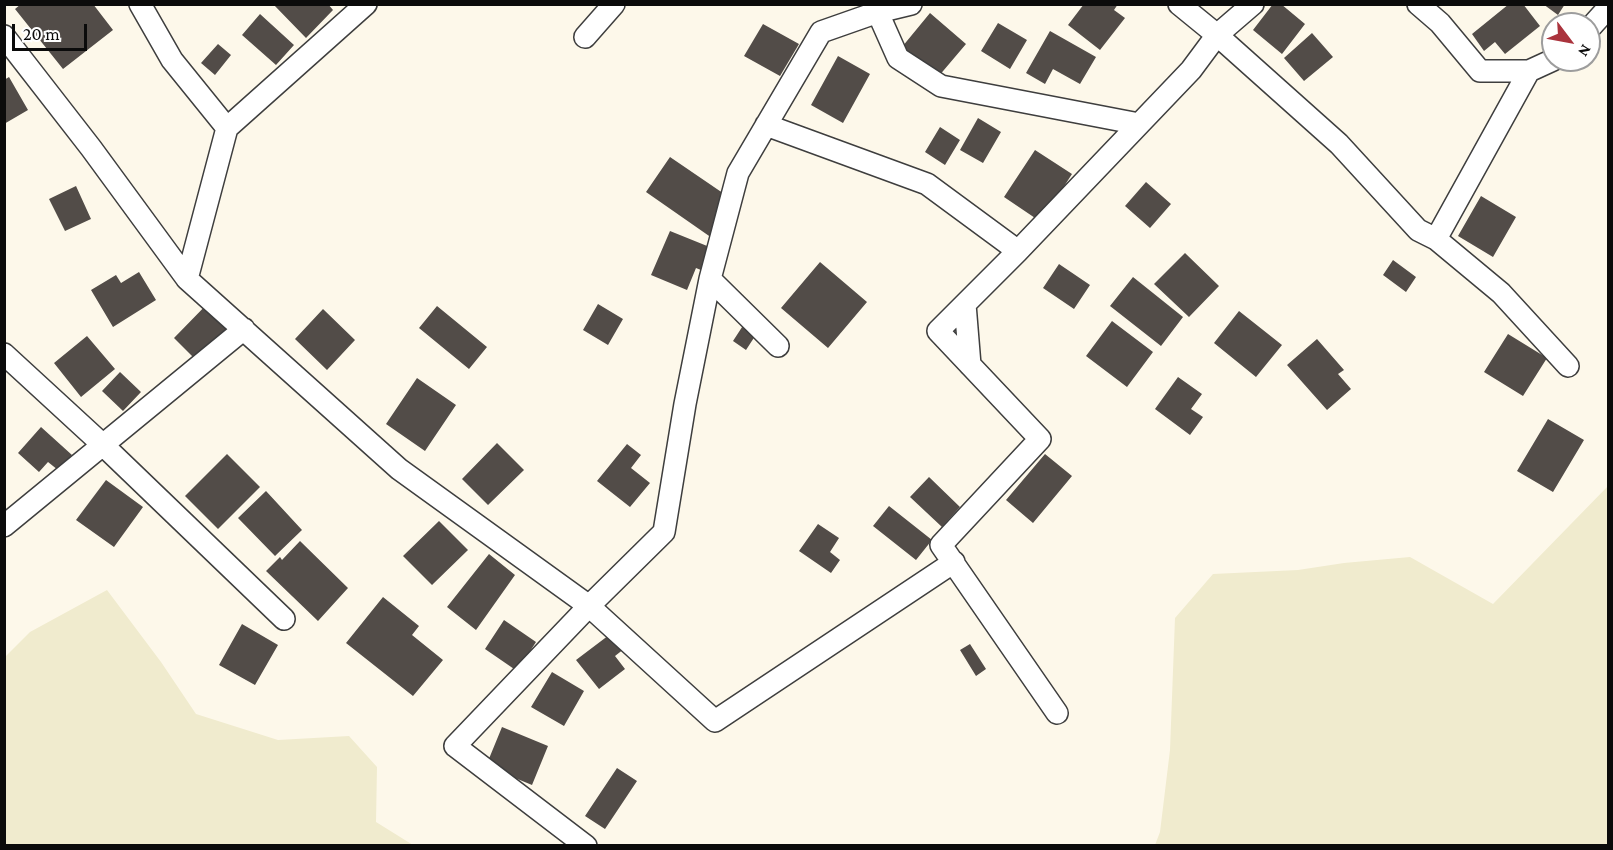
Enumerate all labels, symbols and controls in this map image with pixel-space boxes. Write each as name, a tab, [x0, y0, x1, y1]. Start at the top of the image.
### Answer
scale bar	[15, 12, 90, 50]
north arrow	[1541, 12, 1601, 72]
text: 20 m	[23, 24, 60, 44]
text: N	[1575, 42, 1595, 60]

